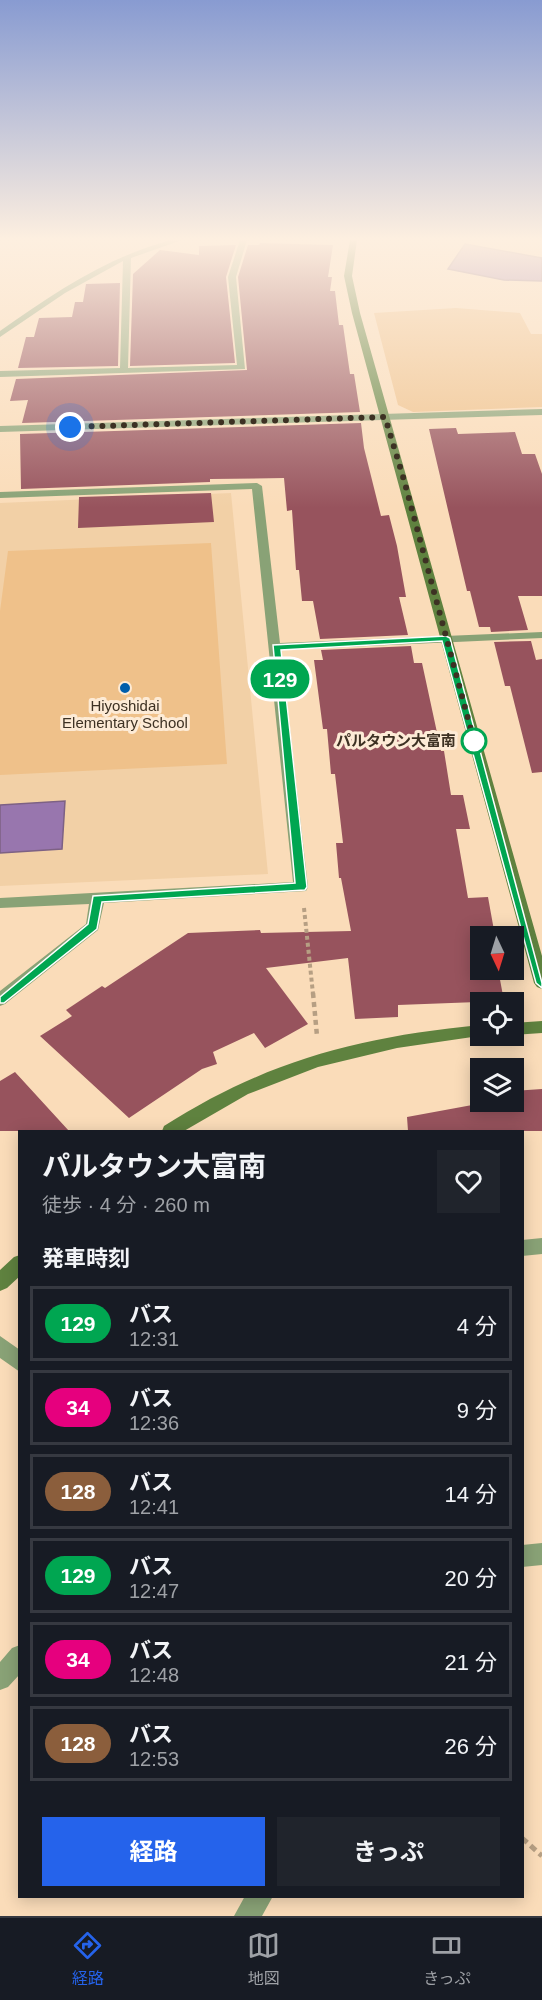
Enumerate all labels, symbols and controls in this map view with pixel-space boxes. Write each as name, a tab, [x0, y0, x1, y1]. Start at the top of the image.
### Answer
your location	[55, 412, 85, 442]
line badge: 129	[246, 660, 314, 698]
text: 129	[262, 668, 298, 691]
marker: Hiyoshidai Elementary School	[118, 681, 132, 695]
place label: Hiyoshidai Elementary School	[62, 697, 188, 731]
marker: パルタウン大富南	[461, 728, 487, 754]
place label: パルタウン大富南	[336, 732, 456, 749]
north arrow	[470, 926, 524, 980]
map controls	[470, 926, 524, 1112]
button: locate	[470, 992, 524, 1046]
button: layers	[470, 1058, 524, 1112]
button: heart	[437, 1150, 500, 1213]
text: パルタウン大富南	[42, 1151, 266, 1182]
text: 徒歩 · 4 分 · 260 m	[42, 1194, 210, 1216]
text: 発車時刻	[42, 1246, 130, 1271]
text: バス	[129, 1302, 173, 1327]
text: 129	[60, 1312, 96, 1335]
text: 4 分	[457, 1314, 497, 1339]
text: 12:31	[129, 1328, 179, 1350]
text: バス	[129, 1386, 173, 1411]
text: 34	[66, 1396, 90, 1419]
text: 9 分	[457, 1398, 497, 1423]
text: 12:36	[129, 1412, 179, 1434]
text: バス	[129, 1470, 173, 1495]
text: 128	[60, 1480, 96, 1503]
text: 14 分	[444, 1482, 497, 1507]
text: 12:41	[129, 1496, 179, 1518]
text: バス	[129, 1554, 173, 1579]
text: 129	[60, 1564, 96, 1587]
text: 20 分	[444, 1566, 497, 1591]
text: 12:47	[129, 1580, 179, 1602]
text: バス	[129, 1638, 173, 1663]
text: 34	[66, 1648, 90, 1671]
text: 21 分	[444, 1650, 497, 1675]
text: 12:48	[129, 1664, 179, 1686]
text: バス	[129, 1722, 173, 1747]
text: 128	[60, 1732, 96, 1755]
text: 26 分	[444, 1734, 497, 1759]
text: 12:53	[129, 1748, 179, 1770]
button: 経路	[42, 1817, 265, 1886]
button: きっぷ	[277, 1817, 500, 1886]
tab: 経路	[71, 1929, 104, 1989]
tab: 地図	[247, 1929, 280, 1989]
tab: きっぷ	[423, 1929, 471, 1989]

